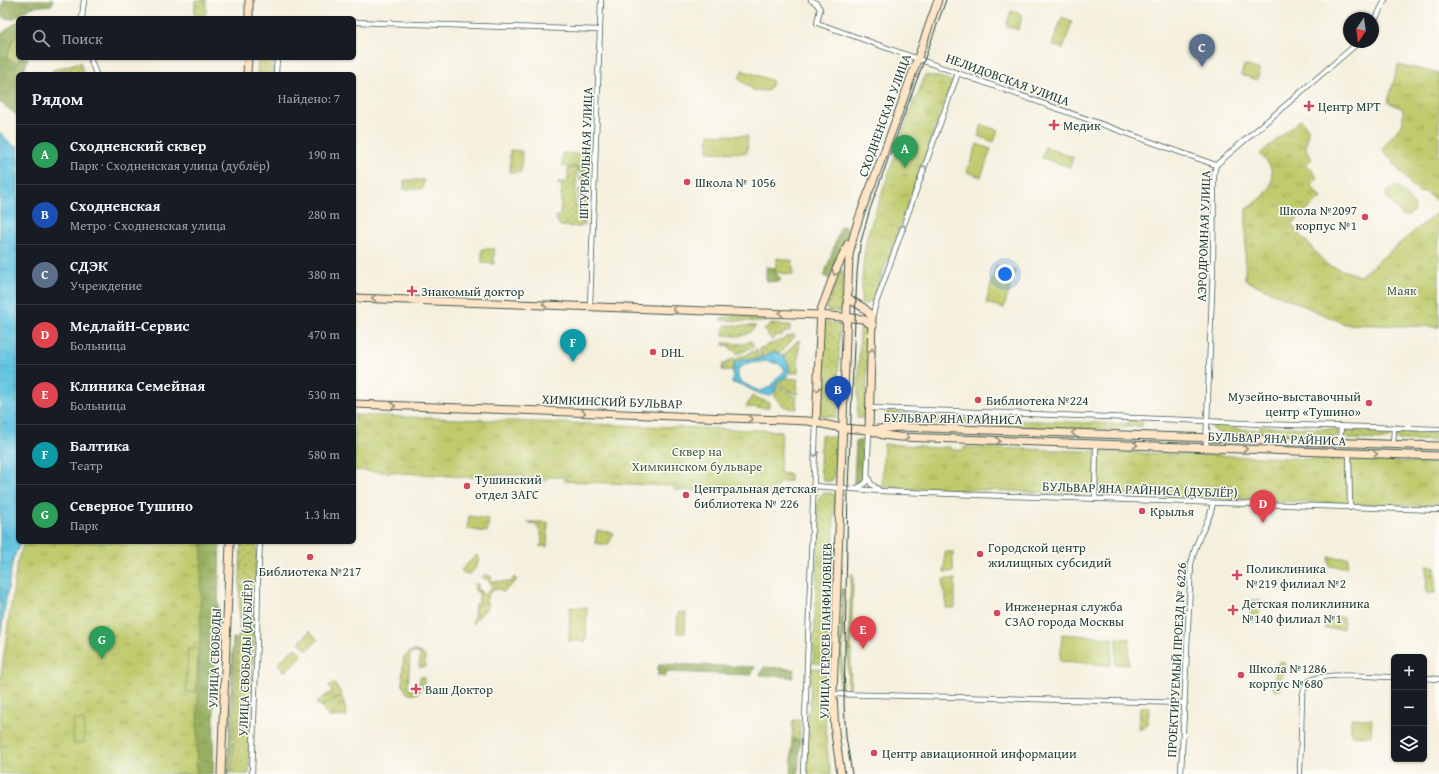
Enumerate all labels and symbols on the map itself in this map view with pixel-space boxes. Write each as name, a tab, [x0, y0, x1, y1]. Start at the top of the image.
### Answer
north arrow	[1343, 12, 1379, 48]
pin: C	[1189, 34, 1215, 67]
street label: НЕЛИДОВСКАЯ УЛИЦА	[943, 48, 1072, 111]
street label: СХОДНЕНСКАЯ УЛИЦА	[853, 51, 916, 179]
street label: ШТУРВАЛЬНАЯ УЛИЦА	[574, 87, 597, 219]
place label: Центр МРТ	[1318, 97, 1381, 116]
marker: Центр МРТ	[1303, 100, 1315, 112]
place label: Медик	[1063, 116, 1101, 135]
marker: Медик	[1048, 119, 1060, 131]
pin: A	[892, 135, 918, 168]
one-way arrow	[919, 164, 928, 171]
street label: АЭРОДРОМНАЯ УЛИЦА	[1192, 170, 1215, 302]
place label: Школа № 1056	[695, 173, 776, 192]
marker: Школа № 1056	[682, 177, 692, 187]
place label: Школа №2097 корпус №1	[1279, 201, 1357, 235]
marker: Школа №2097 корпус №1	[1360, 212, 1370, 222]
one-way arrow	[898, 224, 907, 231]
your location	[995, 264, 1015, 284]
one-way arrow	[831, 270, 839, 277]
park label: Маяк	[1387, 281, 1417, 300]
place label: Знакомый доктор	[421, 282, 524, 301]
marker: Знакомый доктор	[406, 285, 418, 297]
one-way arrow	[371, 294, 377, 303]
one-way arrow	[542, 300, 548, 308]
one-way arrow	[672, 305, 678, 314]
one-way arrow	[778, 309, 784, 318]
pin: F	[560, 329, 586, 362]
place label: DHL	[661, 343, 685, 362]
marker: DHL	[648, 347, 658, 357]
one-way arrow	[868, 348, 876, 354]
pin: B	[825, 376, 851, 409]
one-way arrow	[813, 386, 822, 392]
place label: Музейно-выставочный центр «Тушино»	[1228, 387, 1361, 421]
street label: ХИМКИНСКИЙ БУЛЬВАР	[541, 390, 683, 413]
place label: Библиотека №224	[986, 391, 1089, 410]
marker: Библиотека №224	[973, 395, 983, 405]
marker: Музейно-выставочный центр «Тушино»	[1364, 398, 1374, 408]
one-way arrow	[390, 401, 396, 410]
one-way arrow	[580, 408, 586, 417]
street label: БУЛЬВАР ЯНА РАЙНИСА	[883, 408, 1023, 429]
one-way arrow	[747, 414, 753, 423]
street label: БУЛЬВАР ЯНА РАЙНИСА	[1207, 427, 1347, 450]
one-way arrow	[1071, 429, 1077, 438]
one-way arrow	[904, 433, 910, 442]
one-way arrow	[995, 437, 1001, 445]
one-way arrow	[1132, 441, 1138, 450]
park label: Сквер на Химкинском бульваре	[632, 442, 762, 476]
one-way arrow	[1242, 445, 1248, 454]
one-way arrow	[1372, 450, 1378, 458]
one-way arrow	[811, 451, 819, 457]
place label: Тушинский отдел ЗАГС	[475, 470, 542, 504]
street label: БУЛЬВАР ЯНА РАЙНИСА (ДУБЛЁР)	[1042, 477, 1238, 502]
place label: Центральная детская библиотека № 226	[694, 479, 817, 513]
marker: Тушинский отдел ЗАГС	[462, 481, 472, 491]
marker: Центральная детская библиотека № 226	[681, 490, 691, 500]
pin: D	[1250, 490, 1276, 523]
place label: Крылья	[1150, 502, 1194, 521]
marker: Крылья	[1137, 506, 1147, 516]
place label: Городской центр жилищных субсидий	[988, 538, 1112, 572]
street label: УЛИЦА ГЕРОЕВ ПАНФИЛОВЦЕВ	[814, 543, 837, 719]
marker: Городской центр жилищных субсидий	[975, 549, 985, 559]
marker: Библиотека №217	[305, 552, 315, 562]
place label: Поликлиника №219 филиал №2	[1246, 559, 1346, 593]
place label: Библиотека №217	[259, 562, 361, 581]
street label: ПРОЕКТИРУЕМЫЙ ПРОЕЗД № 6226	[1162, 562, 1191, 758]
marker: Поликлиника №219 филиал №2	[1231, 569, 1243, 581]
street label: УЛИЦА СВОБОДЫ (ДУБЛЁР)	[233, 579, 258, 737]
place label: Детская поликлиника №140 филиал №1	[1241, 594, 1371, 628]
place label: Инженерная служба СЗАО города Москвы	[1005, 597, 1124, 631]
marker: Детская поликлиника №140 филиал №1	[1227, 604, 1239, 616]
street label: УЛИЦА СВОБОДЫ	[203, 608, 226, 708]
marker: Инженерная служба СЗАО города Москвы	[992, 608, 1002, 618]
pin: E	[850, 616, 876, 649]
pin: G	[89, 626, 115, 659]
place label: Школа №1286 корпус №680	[1249, 659, 1327, 693]
marker: Школа №1286 корпус №680	[1236, 670, 1246, 680]
place label: Ваш Доктор	[425, 680, 493, 699]
marker: Ваш Доктор	[410, 683, 422, 695]
place label: Центр авиационной информации	[882, 744, 1077, 763]
marker: Центр авиационной информации	[869, 748, 879, 758]

